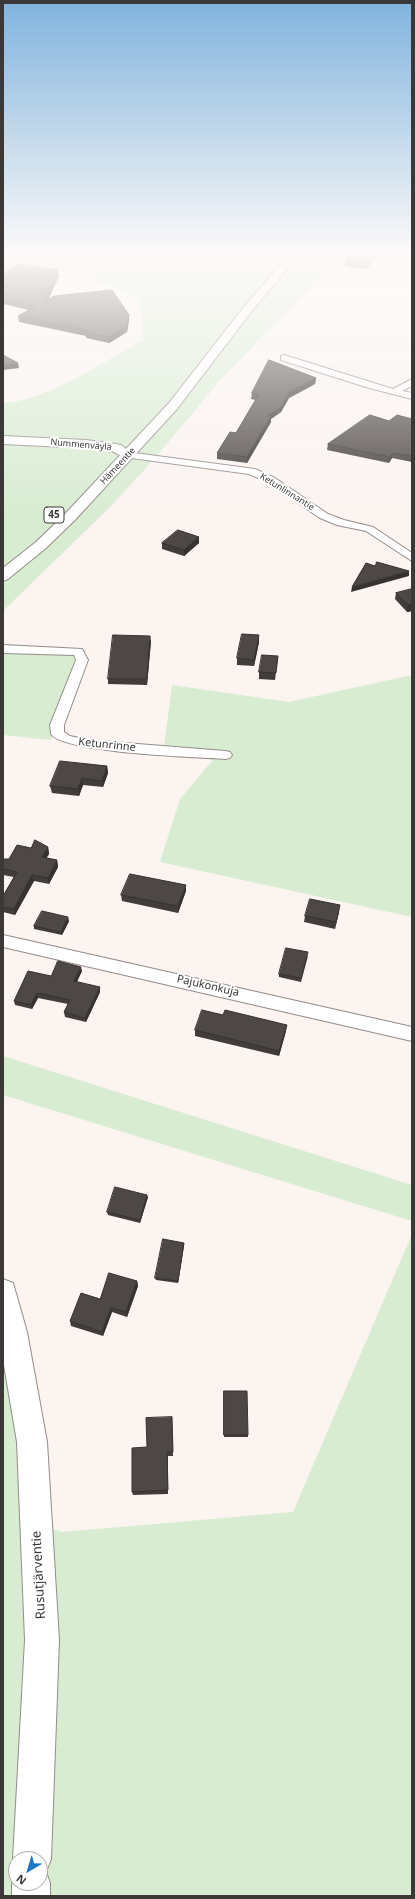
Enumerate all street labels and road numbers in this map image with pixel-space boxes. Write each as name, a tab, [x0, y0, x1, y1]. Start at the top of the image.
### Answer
street label: Nummenväylä	[50, 437, 112, 453]
street label: Hämeentie	[98, 445, 138, 487]
street label: Ketunlinnantie	[258, 471, 316, 513]
road number: 45	[44, 507, 64, 523]
street label: Ketunrinne	[78, 735, 136, 755]
street label: Pajukonkuja	[176, 972, 240, 1000]
street label: Rusutjärventie	[29, 1530, 49, 1620]

